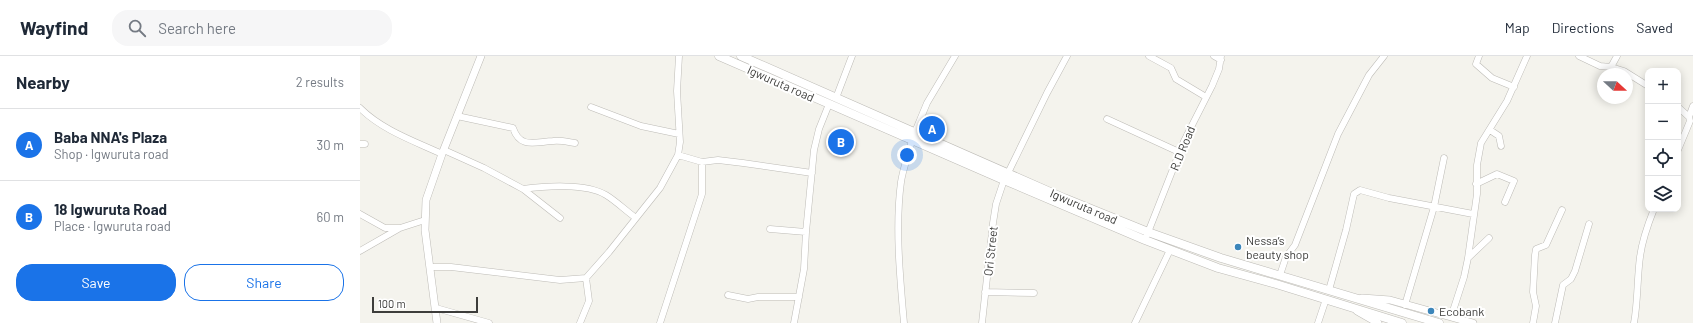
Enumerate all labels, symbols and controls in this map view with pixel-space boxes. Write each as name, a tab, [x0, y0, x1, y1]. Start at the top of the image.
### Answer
search box	[112, 10, 392, 46]
text: Wayfind	[20, 16, 88, 39]
icon: search	[126, 17, 148, 39]
text: Search here	[158, 19, 236, 37]
text: Map	[1505, 19, 1530, 36]
text: Directions	[1552, 19, 1614, 36]
text: Saved	[1636, 19, 1673, 36]
street label: Igwuruta road	[745, 62, 817, 104]
north arrow	[1597, 68, 1633, 104]
map controls	[1645, 68, 1681, 212]
button: +	[1645, 68, 1681, 104]
text: Nearby	[16, 72, 70, 92]
text: 2 results	[296, 74, 344, 90]
button: −	[1645, 104, 1681, 140]
pin: A	[919, 114, 945, 144]
street label: R.D Road	[1167, 124, 1197, 172]
pin: B	[828, 127, 854, 157]
text: Baba NNA's Plaza	[54, 128, 167, 146]
text: A	[25, 137, 33, 153]
text: 30 m	[317, 137, 344, 153]
button: locate	[1645, 140, 1681, 176]
your location	[897, 145, 917, 165]
text: Shop · Igwuruta road	[54, 146, 169, 162]
button: layers	[1645, 176, 1681, 212]
street label: Igwuruta road	[1048, 186, 1120, 226]
text: 18 Igwuruta Road	[54, 200, 167, 218]
text: B	[25, 209, 33, 225]
text: 60 m	[317, 209, 344, 225]
text: Place · Igwuruta road	[54, 218, 171, 234]
street label: Ori Street	[980, 225, 1000, 277]
place label: Nessa’s beauty shop	[1246, 233, 1309, 261]
marker: Nessa’s beauty shop	[1233, 242, 1243, 252]
button: Save	[16, 264, 176, 301]
button: Share	[184, 264, 344, 301]
scale bar	[372, 295, 478, 314]
text: 100 m	[378, 297, 406, 310]
place label: Ecobank	[1439, 304, 1484, 318]
marker: Ecobank	[1426, 306, 1436, 316]

